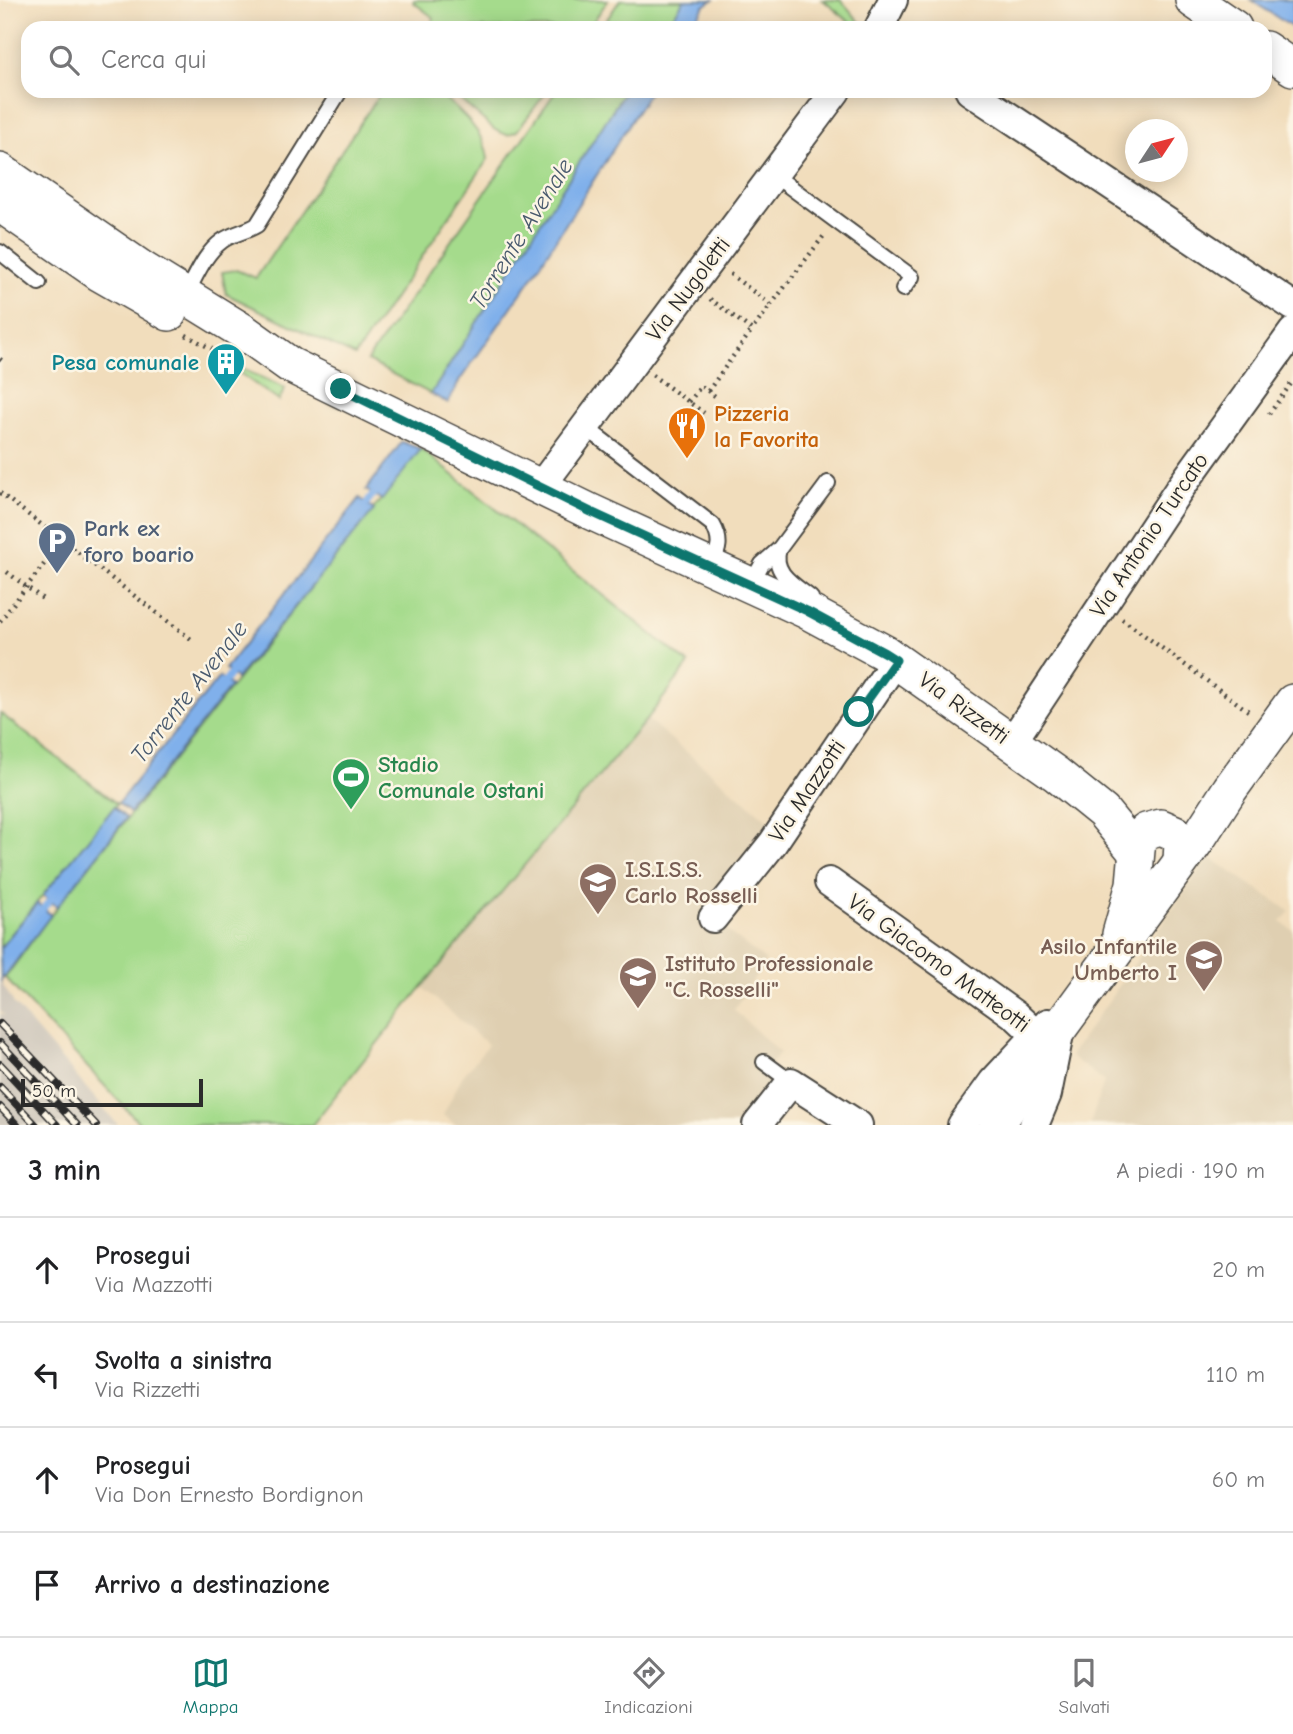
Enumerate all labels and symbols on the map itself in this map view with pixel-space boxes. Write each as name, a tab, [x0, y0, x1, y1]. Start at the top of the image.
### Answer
north arrow	[1125, 119, 1188, 182]
water label: Torrente Avenale	[463, 153, 579, 315]
street label: Via Nugoletti	[640, 232, 736, 346]
building icon: Pesa comunale	[205, 341, 247, 396]
place label: Pesa comunale	[52, 349, 199, 376]
route end	[325, 373, 356, 404]
place label: Pizzeria la Favorita	[714, 400, 819, 453]
restaurant icon: Pizzeria la Favorita	[666, 405, 708, 460]
street label: Via Antonio Turcato	[1084, 448, 1214, 622]
place label: Park ex foro boario	[83, 515, 194, 568]
parking icon: Park ex foro boario	[36, 520, 78, 575]
water label: Torrente Avenale	[125, 615, 253, 769]
street label: Via Rizzetti	[913, 666, 1015, 750]
route start	[843, 696, 874, 727]
street label: Via Mazzotti	[763, 735, 851, 847]
place label: Stadio Comunale Ostani	[378, 751, 544, 804]
sports icon: Stadio Comunale Ostani	[330, 756, 372, 811]
place label: I.S.I.S.S. Carlo Rosselli	[625, 856, 758, 909]
school or university icon: I.S.I.S.S. Carlo Rosselli	[577, 861, 619, 916]
street label: Via Giacomo Matteotti	[843, 888, 1035, 1038]
place label: Asilo Infantile Umberto I	[1041, 933, 1177, 986]
school or university icon: Asilo Infantile Umberto I	[1183, 938, 1225, 993]
place label: Istituto Professionale "C. Rosselli"	[665, 950, 873, 1003]
school or university icon: Istituto Professionale "C. Rosselli"	[617, 955, 659, 1010]
scale bar	[21, 1076, 203, 1108]

